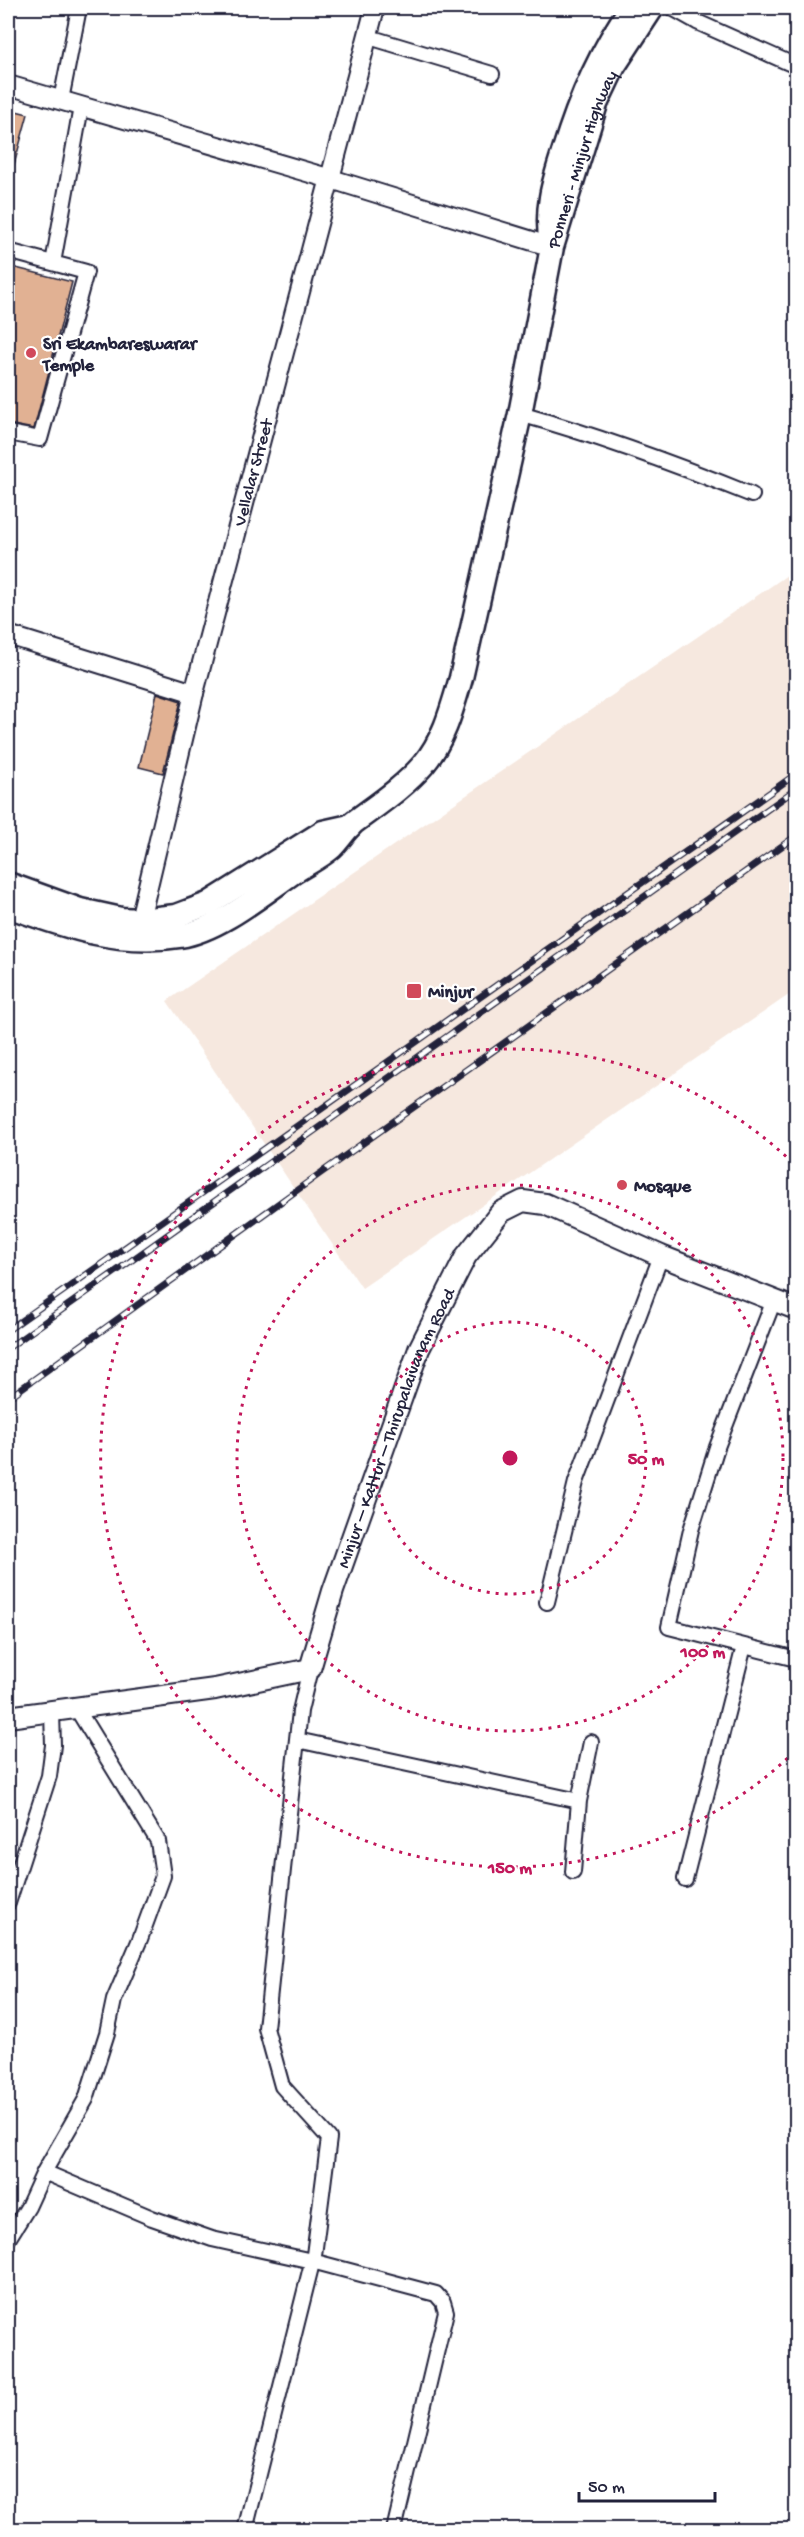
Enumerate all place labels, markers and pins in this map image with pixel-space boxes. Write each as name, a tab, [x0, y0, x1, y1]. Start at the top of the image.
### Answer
place label: Sri Ekambareswarar Temple	[41, 335, 199, 377]
marker: Sri Ekambareswarar Temple	[24, 346, 38, 360]
marker: Minjur	[405, 982, 423, 1000]
place label: Minjur	[428, 983, 476, 1004]
place label: Mosque	[634, 1177, 692, 1198]
marker: Mosque	[615, 1178, 629, 1192]
centre of rings	[500, 1448, 520, 1468]

